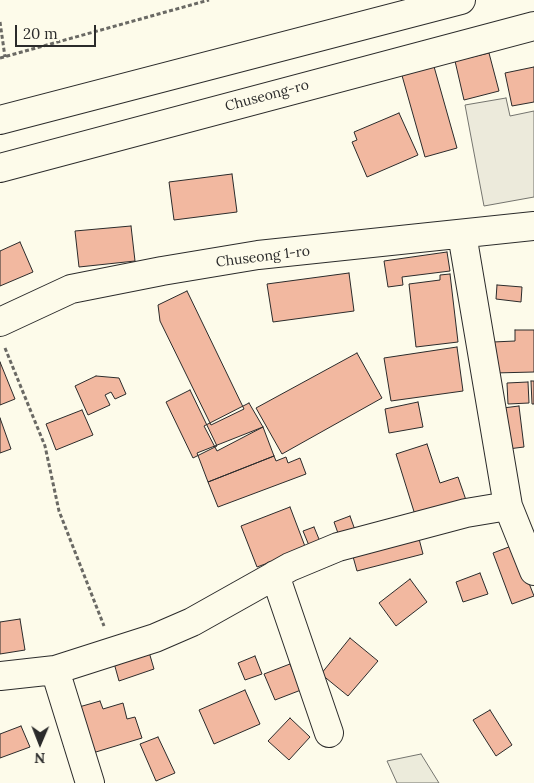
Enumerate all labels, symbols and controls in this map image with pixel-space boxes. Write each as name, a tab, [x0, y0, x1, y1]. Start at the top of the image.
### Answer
scale bar	[18, 15, 99, 47]
text: 20 m	[23, 24, 58, 43]
street label: Chuseong-ro	[223, 77, 311, 115]
street label: Chuseong 1-ro	[215, 243, 311, 271]
north arrow	[15, 718, 65, 768]
text: N	[34, 749, 45, 767]

